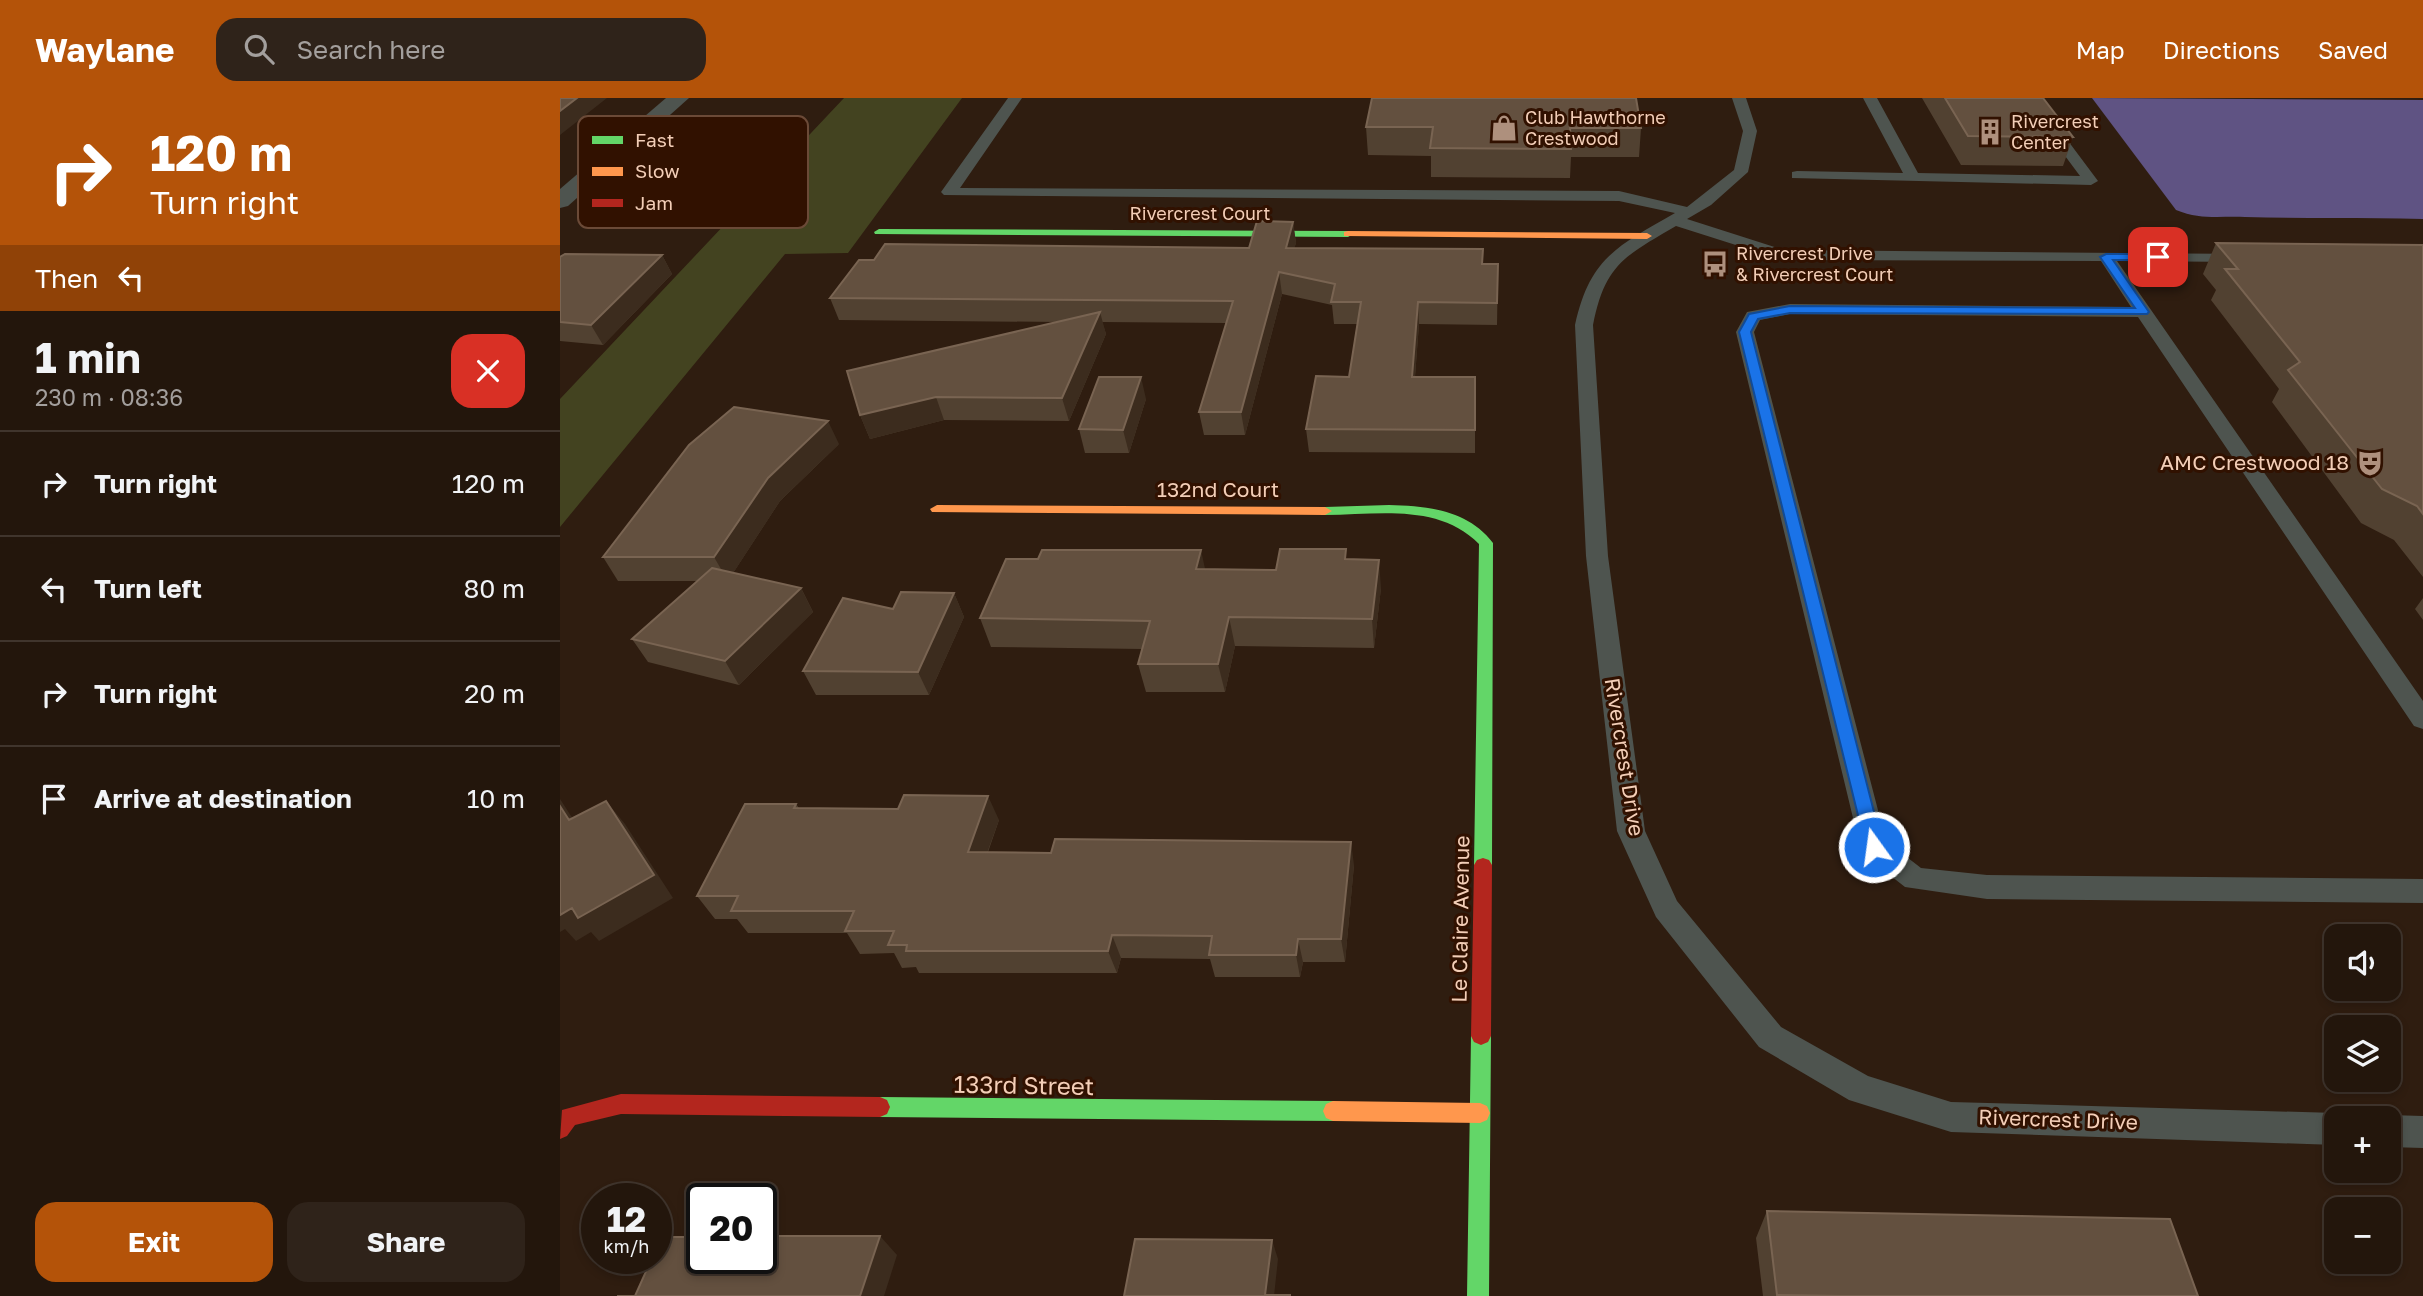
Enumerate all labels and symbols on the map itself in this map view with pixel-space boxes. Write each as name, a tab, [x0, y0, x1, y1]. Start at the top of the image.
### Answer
place label: Club Hawthorne Crestwood	[1525, 106, 1666, 149]
place label: Rivercrest Center	[2011, 110, 2099, 153]
shop icon: Club Hawthorne Crestwood	[1489, 113, 1519, 143]
legend	[578, 116, 808, 228]
building icon: Rivercrest Center	[1975, 117, 2005, 147]
text: Fast	[635, 128, 674, 151]
text: Slow	[635, 159, 680, 182]
text: Jam	[635, 191, 673, 214]
street label: Rivercrest Court	[1130, 202, 1270, 224]
pin	[2128, 227, 2188, 287]
place label: Rivercrest Drive & Rivercrest Court	[1736, 242, 1893, 285]
bus stop icon: Rivercrest Drive & Rivercrest Court	[1700, 249, 1730, 279]
theatre icon: AMC Crestwood 18	[2355, 448, 2385, 478]
place label: AMC Crestwood 18	[2160, 449, 2349, 475]
street label: 132nd Court	[1157, 476, 1279, 502]
street label: Rivercrest Drive	[1600, 676, 1650, 838]
position arrow	[1837, 810, 1911, 884]
street label: Le Claire Avenue	[1446, 835, 1474, 1003]
street label: 133rd Street	[953, 1069, 1095, 1100]
street label: Rivercrest Drive	[1978, 1103, 2138, 1135]
speed limit sign: 20	[686, 1183, 777, 1274]

